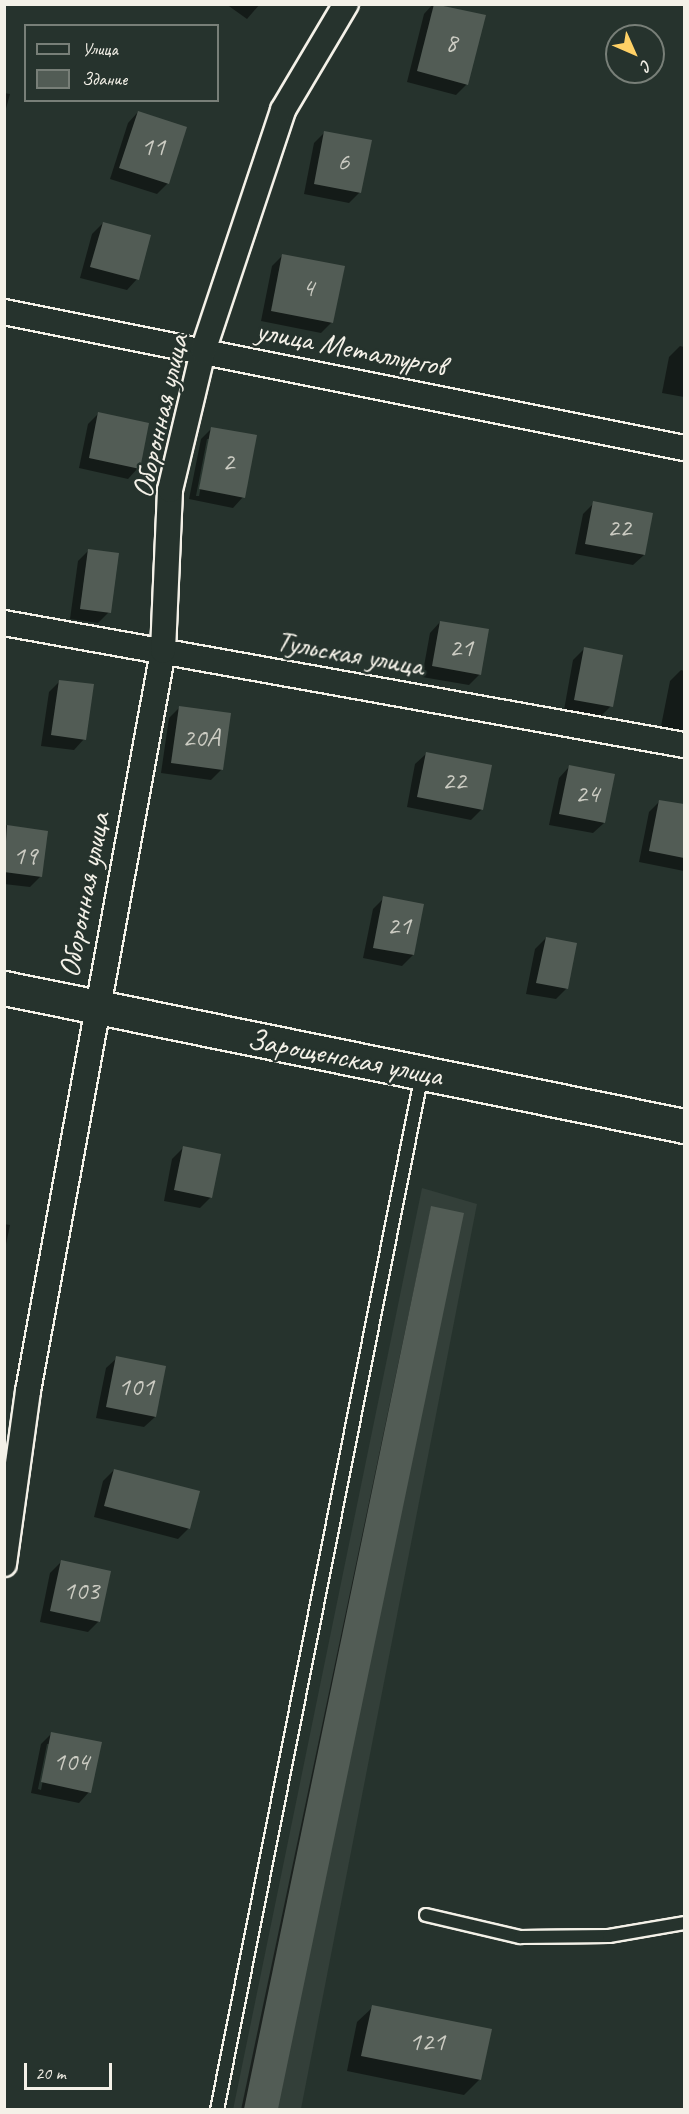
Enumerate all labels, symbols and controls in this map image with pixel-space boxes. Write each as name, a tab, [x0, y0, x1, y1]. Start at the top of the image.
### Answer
legend	[24, 24, 219, 102]
north arrow	[605, 24, 665, 84]
house number: 8	[445, 27, 457, 59]
text: Улица	[82, 38, 118, 60]
text: С	[636, 55, 656, 75]
text: Здание	[82, 68, 127, 90]
house number: 11	[141, 131, 165, 163]
house number: 6	[337, 146, 349, 178]
house number: 4	[302, 272, 314, 304]
street label: улица Металлургов	[254, 312, 448, 384]
street label: Оборонная улица	[123, 329, 197, 503]
house number: 2	[222, 446, 234, 478]
house number: 22	[607, 512, 631, 544]
street label: Тульская улица	[273, 622, 427, 684]
house number: 21	[449, 632, 473, 664]
house number: 20А	[182, 722, 220, 754]
house number: 22	[442, 765, 466, 797]
house number: 24	[575, 778, 599, 810]
street label: Оборонная улица	[50, 808, 118, 982]
house number: 19	[13, 840, 37, 872]
house number: 21	[387, 910, 411, 942]
street label: Зарощенская улица	[243, 1020, 447, 1094]
house number: 101	[118, 1371, 154, 1403]
house number: 103	[63, 1575, 99, 1607]
house number: 104	[53, 1746, 89, 1778]
house number: 121	[409, 2026, 445, 2058]
scale bar	[27, 2051, 116, 2089]
text: 20 m	[35, 2062, 66, 2084]

